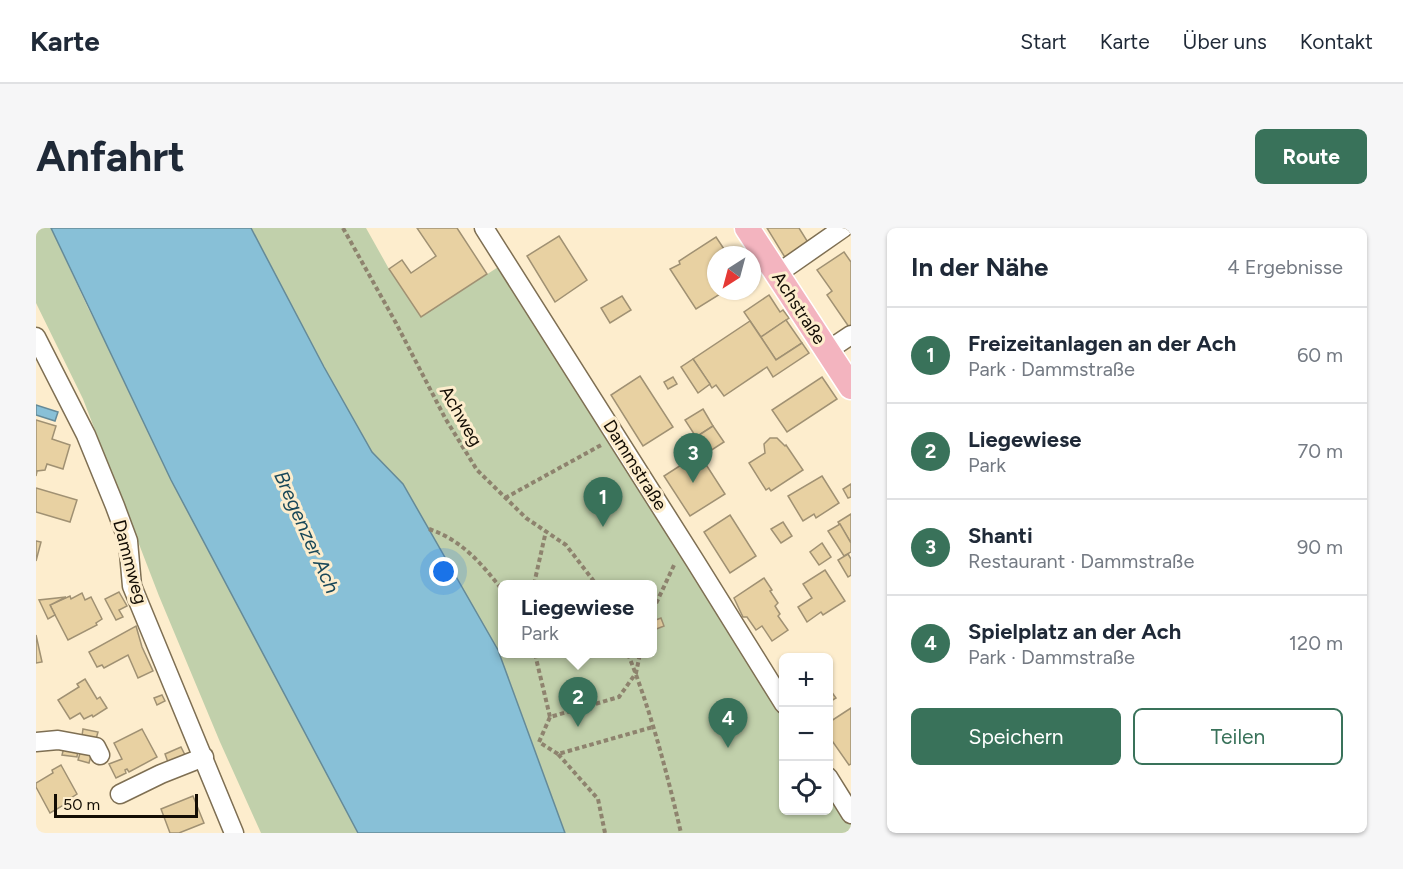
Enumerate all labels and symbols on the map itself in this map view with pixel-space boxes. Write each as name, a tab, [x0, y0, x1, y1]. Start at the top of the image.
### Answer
north arrow	[707, 246, 761, 300]
street label: Achstraße	[767, 267, 831, 349]
street label: Achweg	[435, 382, 487, 450]
street label: Dammstraße	[598, 416, 672, 514]
pin: 3	[674, 434, 712, 483]
water label: Bregenzer Ach	[269, 467, 345, 597]
pin: 1	[584, 478, 622, 527]
street label: Dammweg	[108, 517, 152, 607]
your location	[429, 557, 458, 586]
pin: 2	[558, 678, 598, 727]
pin: 4	[708, 698, 748, 748]
scale bar	[54, 791, 198, 818]

